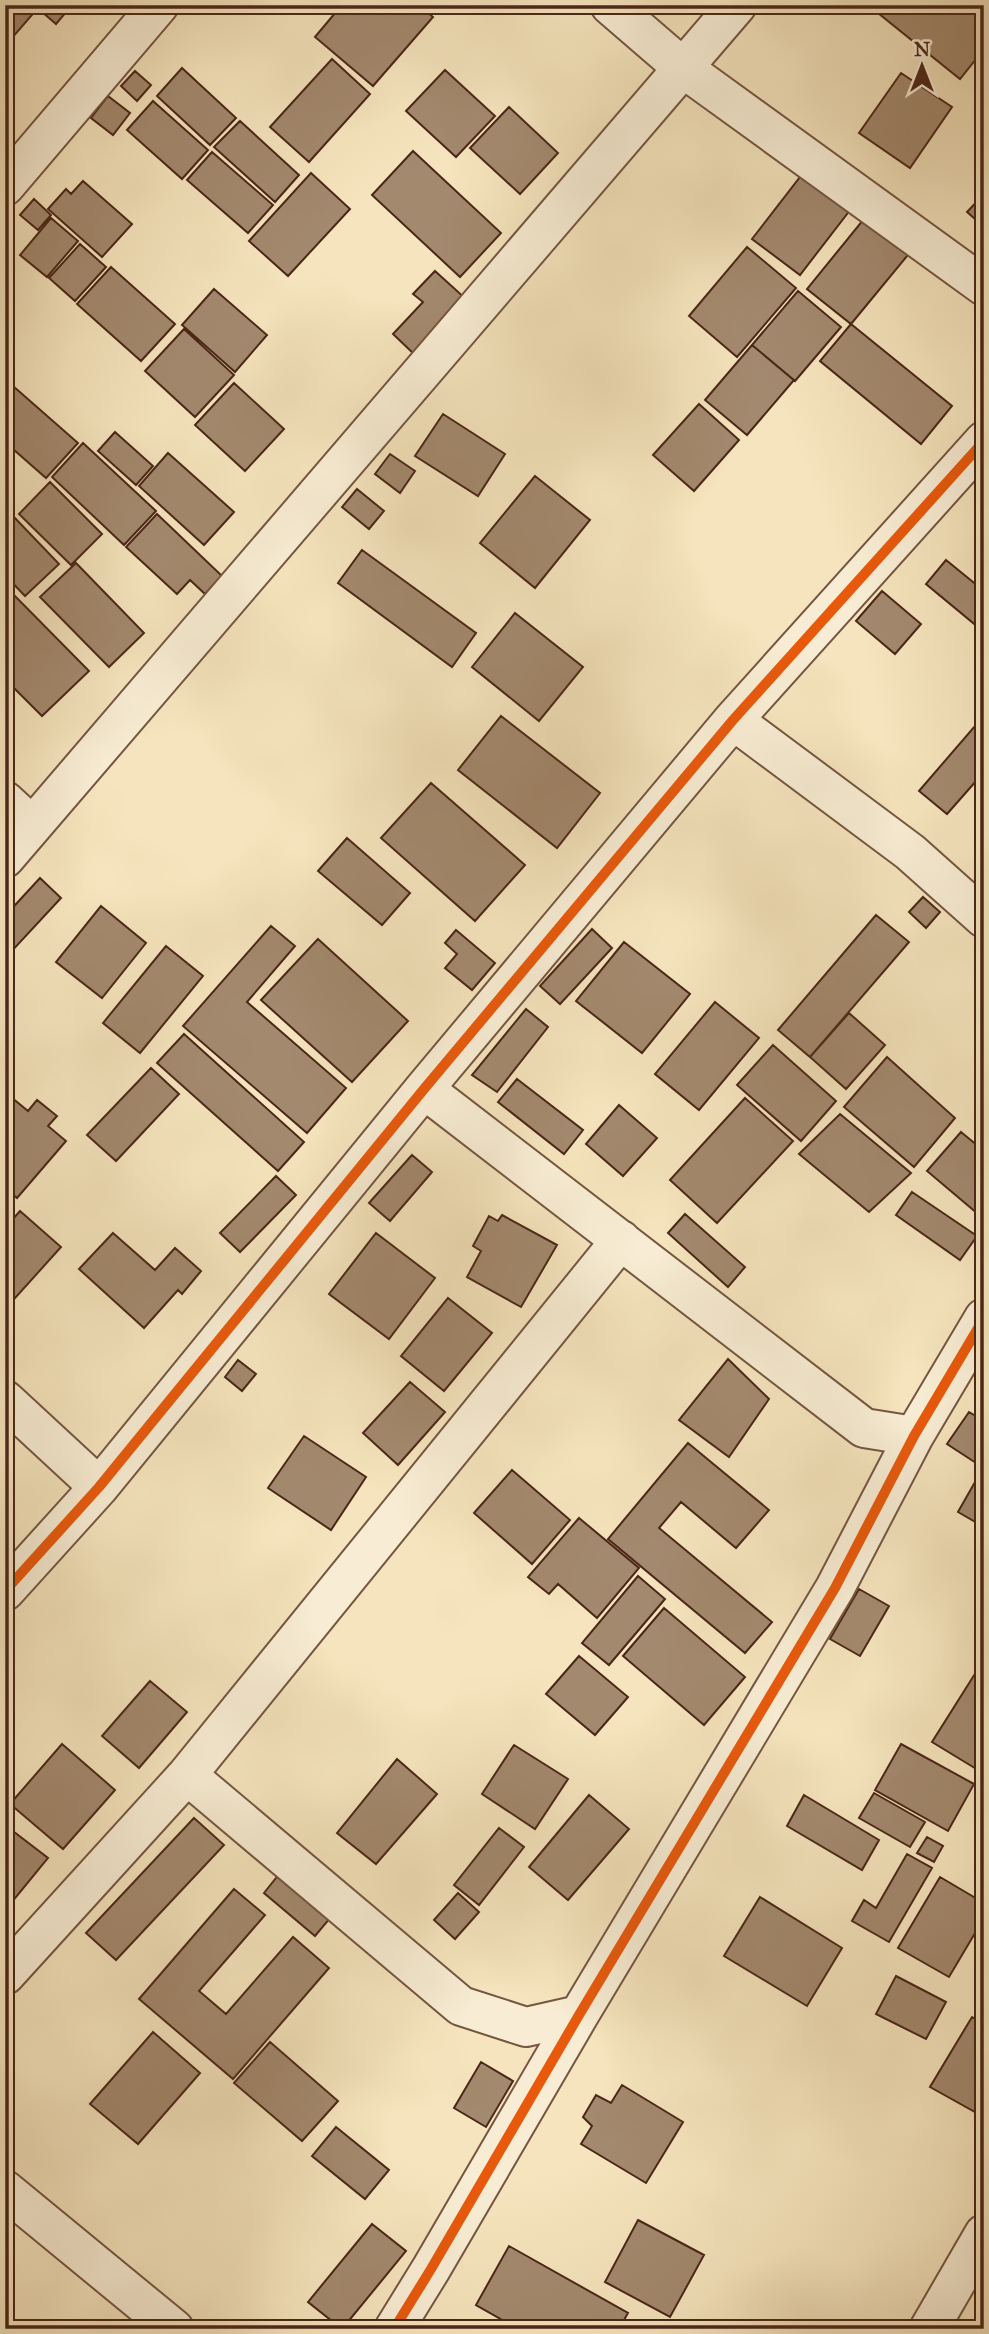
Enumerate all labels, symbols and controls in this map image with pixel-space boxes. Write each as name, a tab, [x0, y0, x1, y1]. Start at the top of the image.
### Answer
north arrow	[888, 32, 958, 102]
text: N	[914, 38, 930, 61]

